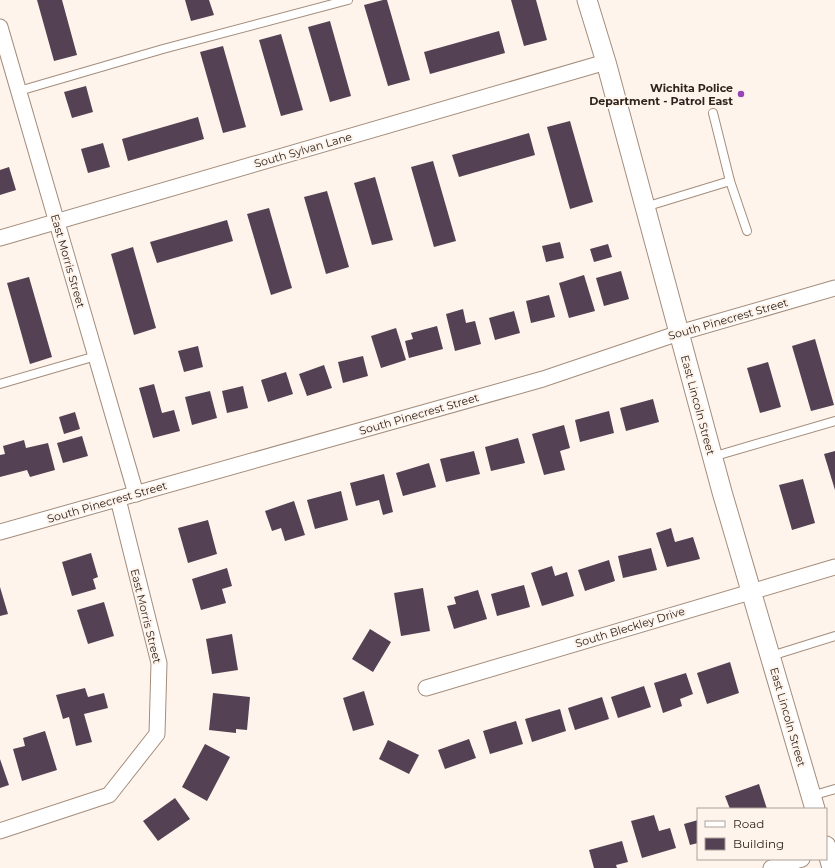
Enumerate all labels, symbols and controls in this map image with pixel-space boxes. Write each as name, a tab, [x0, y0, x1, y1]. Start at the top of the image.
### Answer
place label: Wichita Police Department - Patrol East	[589, 81, 733, 108]
marker: Wichita Police Department - Patrol East	[736, 89, 746, 99]
street label: South Sylvan Lane	[252, 129, 354, 171]
street label: East Morris Street	[48, 212, 88, 310]
street label: South Pinecrest Street	[667, 295, 790, 343]
street label: East Lincoln Street	[678, 353, 718, 457]
street label: South Pinecrest Street	[358, 390, 481, 438]
street label: South Pinecrest Street	[46, 478, 169, 526]
street label: East Morris Street	[127, 567, 165, 665]
street label: South Bleckley Drive	[574, 604, 687, 650]
street label: East Lincoln Street	[767, 666, 809, 769]
legend	[697, 808, 827, 860]
text: Road	[733, 816, 764, 831]
text: Building	[733, 836, 784, 851]

